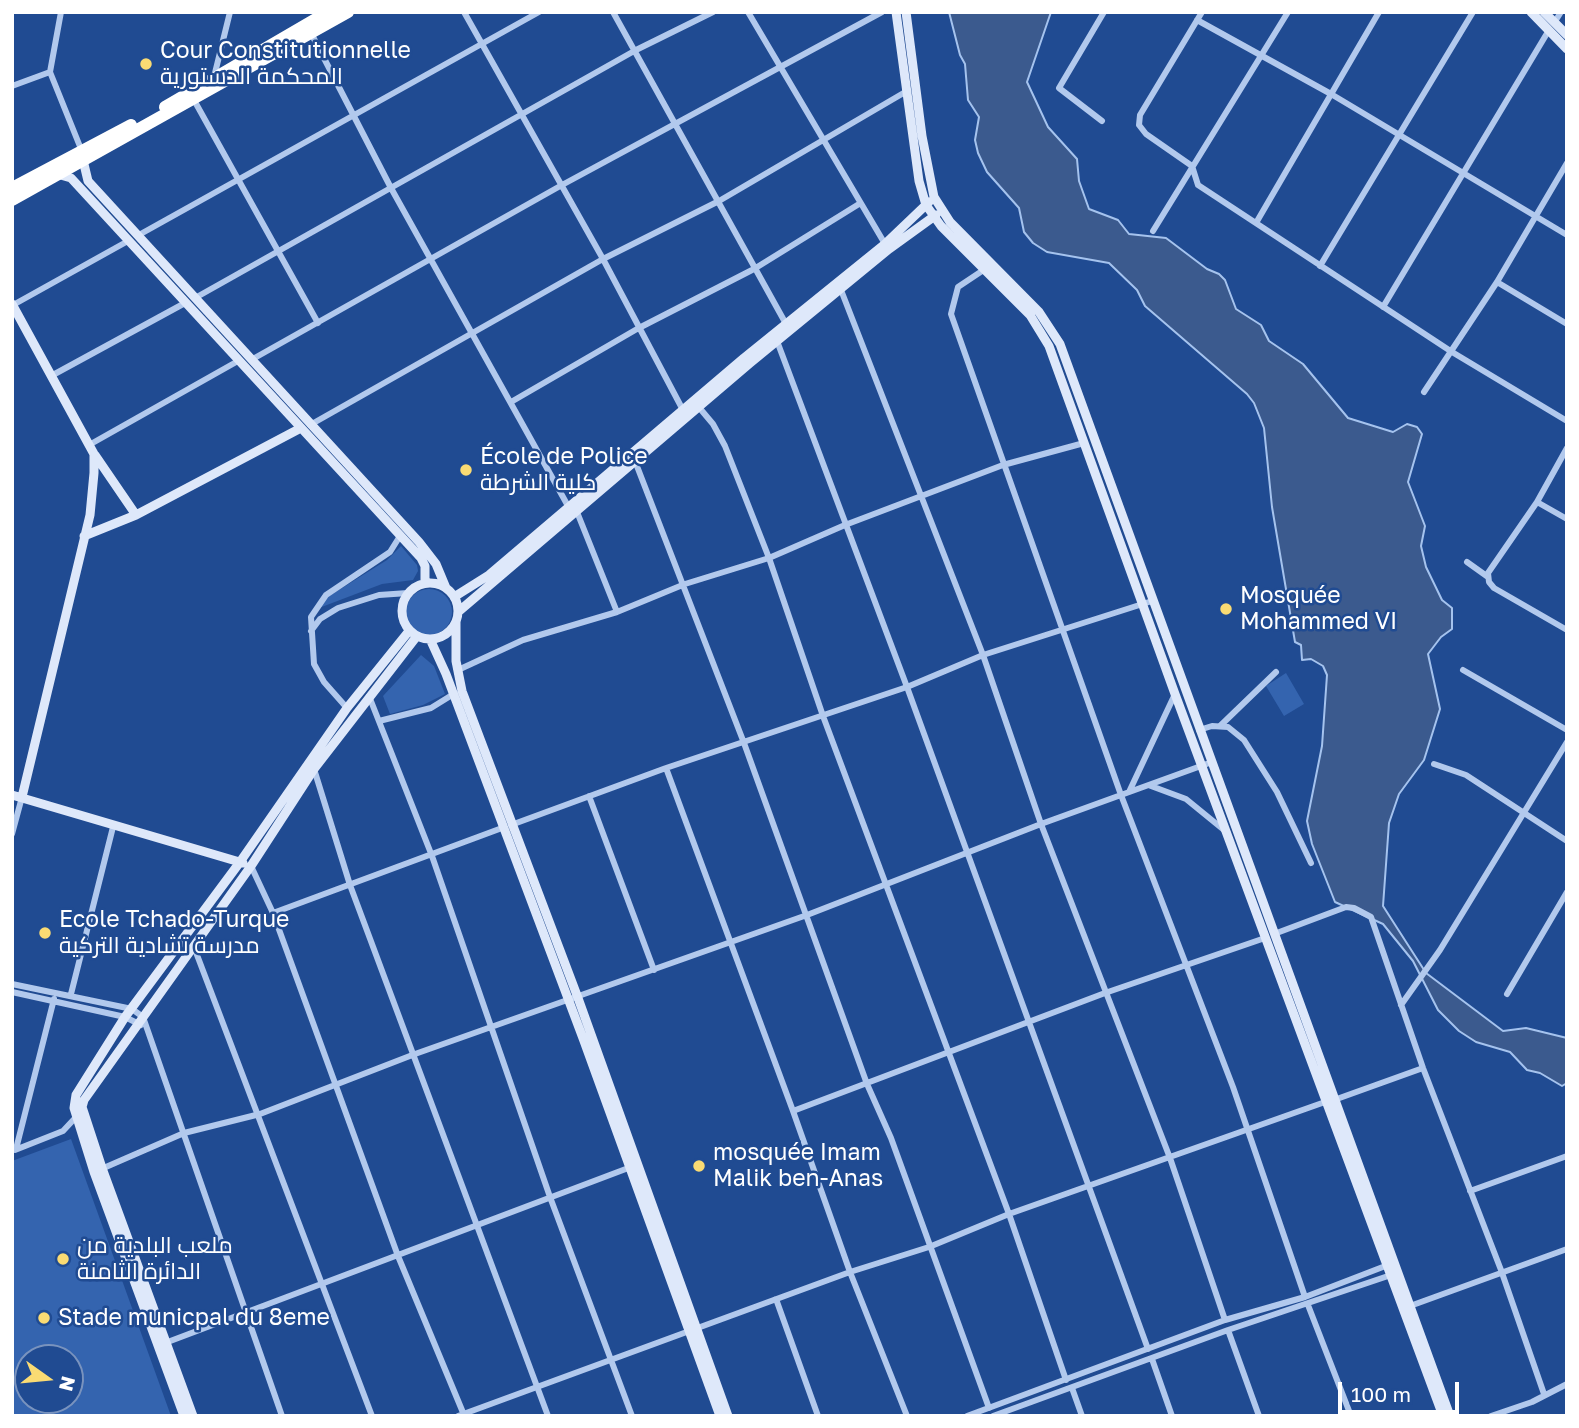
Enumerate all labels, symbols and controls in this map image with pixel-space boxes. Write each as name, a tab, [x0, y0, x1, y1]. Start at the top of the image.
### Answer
place label: Cour Constitutionnelle المحكمة الدستورية	[160, 37, 411, 91]
marker: Cour Constitutionnelle المحكمة الدستورية	[138, 56, 154, 72]
place label: École de Police كلية الشرطة	[480, 443, 648, 497]
marker: École de Police كلية الشرطة	[458, 462, 474, 478]
place label: Mosquée Mohammed VI	[1240, 582, 1397, 636]
marker: Mosquée Mohammed VI	[1218, 601, 1234, 617]
place label: Ecole Tchado-Turque مدرسة تشادية التركية	[59, 906, 289, 960]
marker: Ecole Tchado-Turque مدرسة تشادية التركية	[37, 925, 53, 941]
place label: mosquée Imam Malik ben-Anas	[713, 1139, 883, 1193]
marker: mosquée Imam Malik ben-Anas	[691, 1158, 707, 1174]
place label: ملعب البلدية من الدائرة الثامنة	[77, 1232, 233, 1286]
marker: ملعب البلدية من الدائرة الثامنة	[55, 1251, 71, 1267]
place label: Stade municpal du 8eme	[58, 1304, 330, 1332]
marker: Stade municpal du 8eme	[36, 1310, 52, 1326]
north arrow	[14, 1344, 84, 1414]
scale bar	[1341, 1368, 1462, 1412]
text: N	[55, 1374, 81, 1394]
text: 100 m	[1351, 1381, 1411, 1407]

